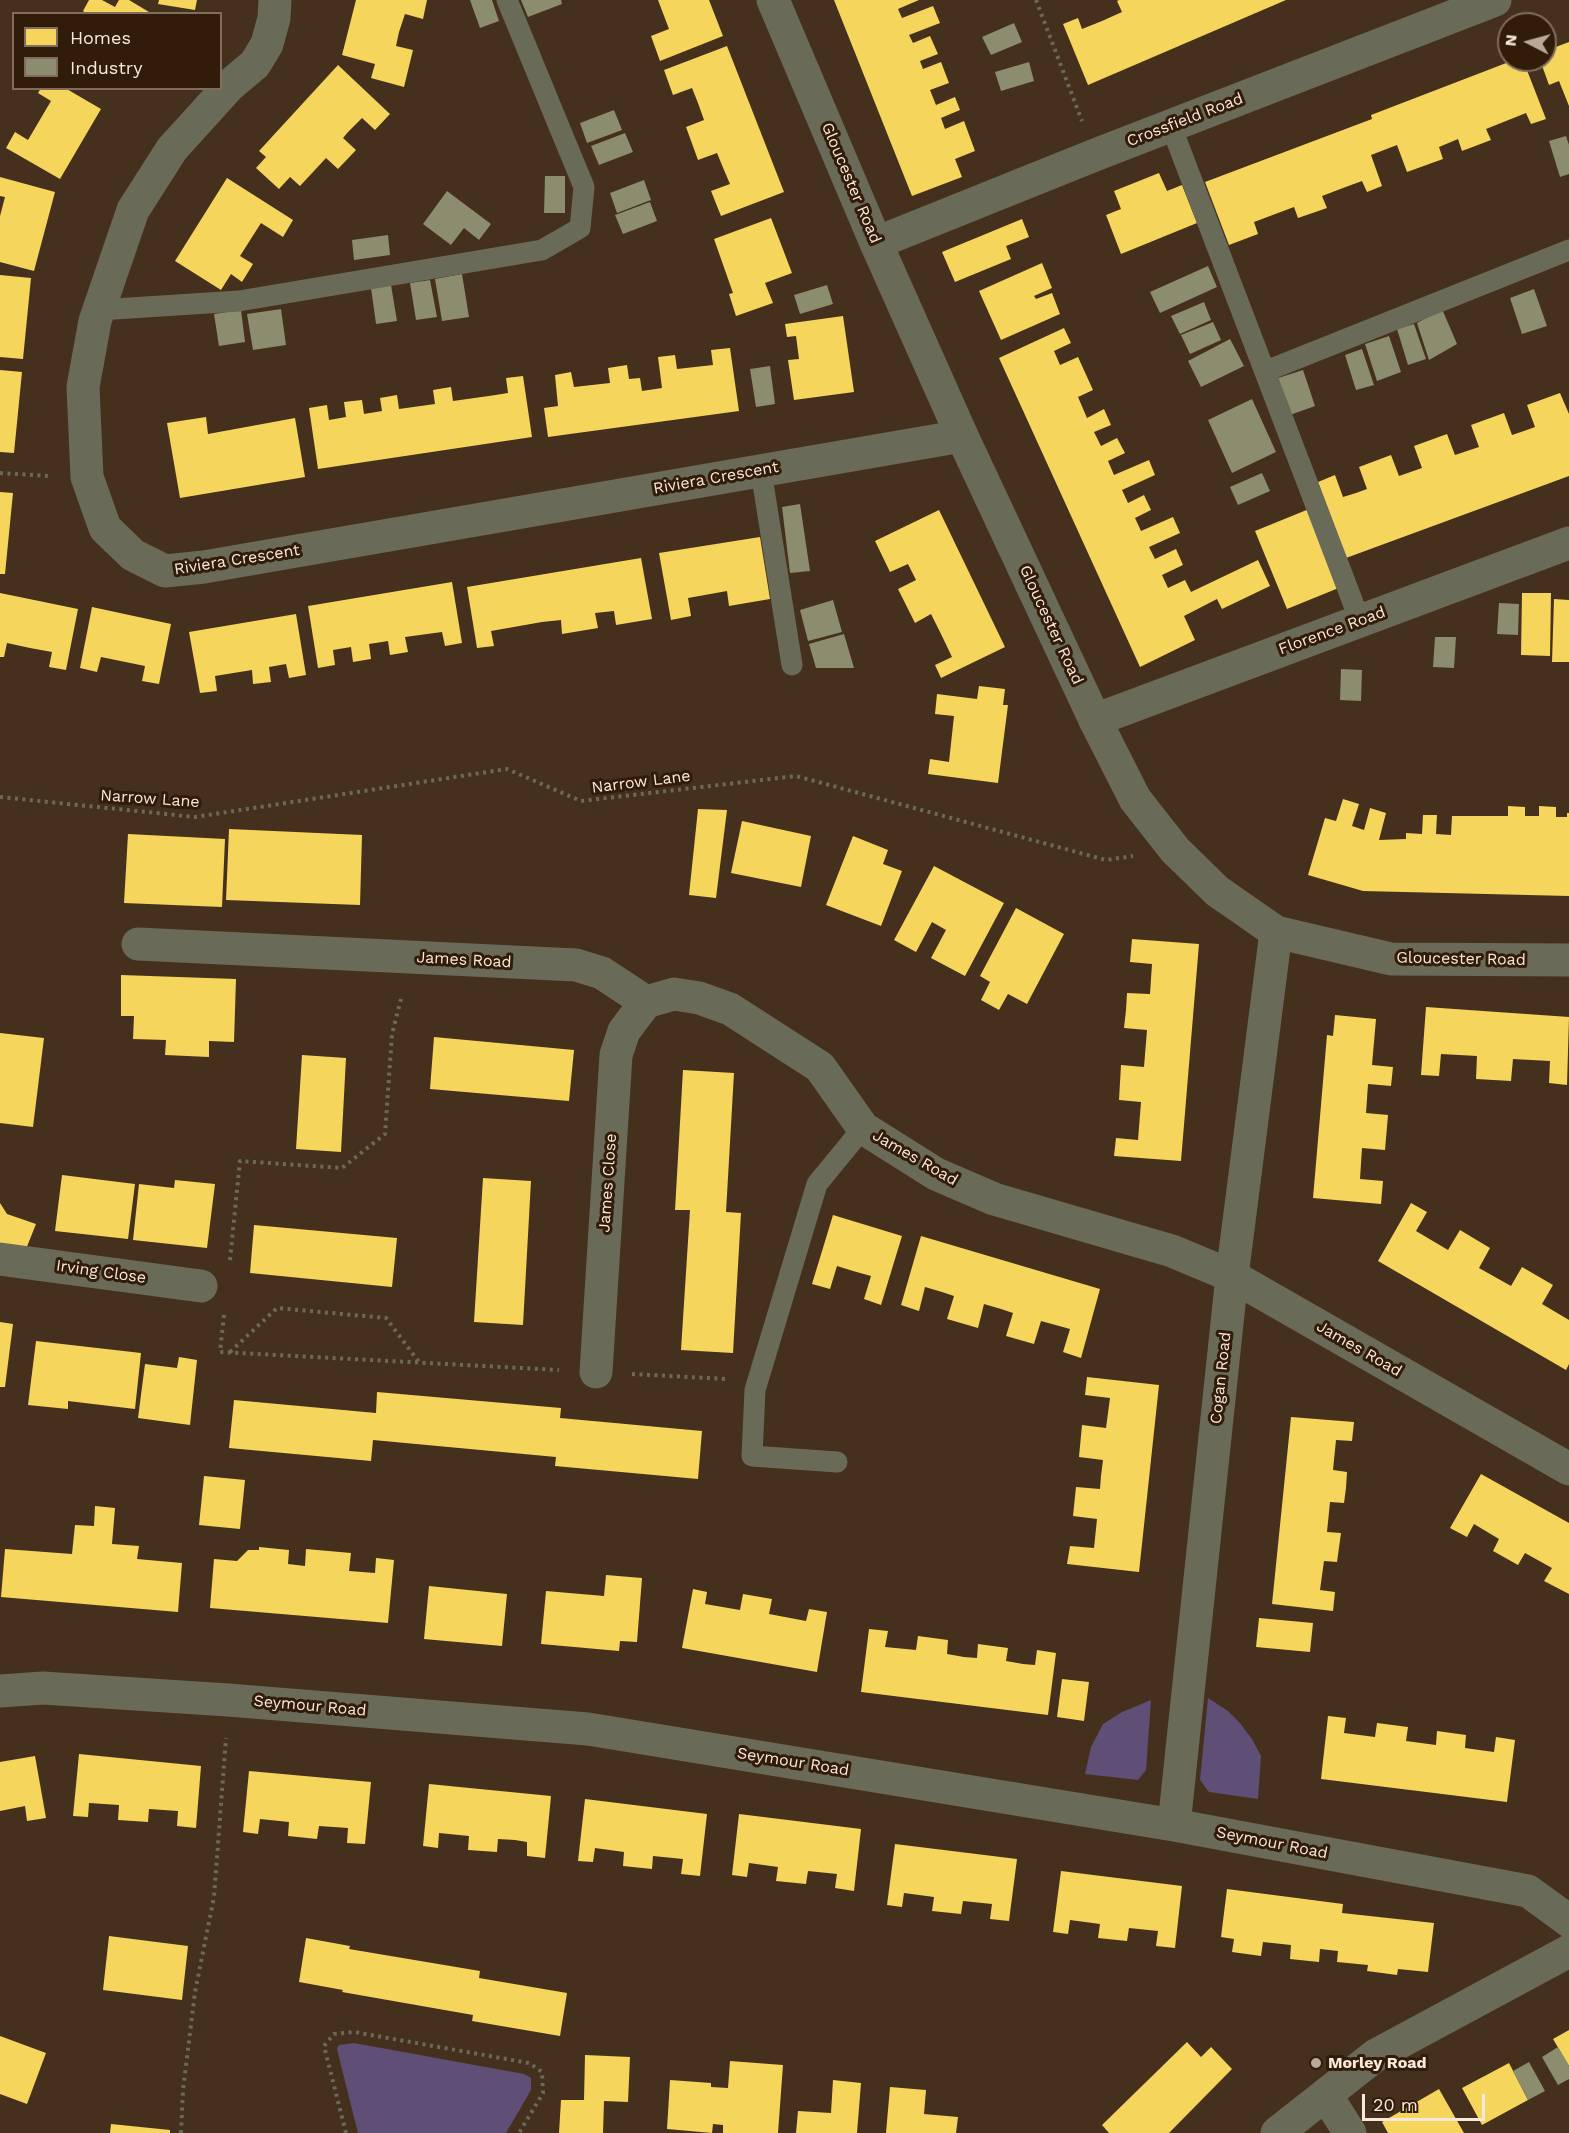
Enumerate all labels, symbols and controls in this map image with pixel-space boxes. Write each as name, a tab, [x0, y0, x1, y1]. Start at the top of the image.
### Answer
legend	[12, 12, 222, 90]
north arrow	[1497, 12, 1557, 72]
text: Homes	[70, 27, 131, 48]
text: N	[1501, 33, 1521, 47]
text: Industry	[70, 57, 142, 78]
street label: Crossfield Road	[1124, 89, 1246, 151]
street label: Gloucester Road	[817, 120, 885, 246]
street label: Riviera Crescent	[652, 458, 780, 498]
street label: Riviera Crescent	[173, 541, 301, 579]
street label: Gloucester Road	[1015, 562, 1087, 688]
street label: Florence Road	[1276, 603, 1388, 659]
street label: Narrow Lane	[590, 766, 692, 798]
street label: Narrow Lane	[100, 786, 200, 812]
street label: James Road	[416, 948, 512, 972]
street label: Gloucester Road	[1396, 948, 1526, 970]
street label: James Road	[869, 1126, 961, 1190]
street label: James Close	[595, 1133, 621, 1233]
street label: Irving Close	[55, 1256, 147, 1288]
street label: James Road	[1313, 1317, 1405, 1381]
street label: Cogan Road	[1207, 1331, 1235, 1425]
street label: Seymour Road	[253, 1692, 367, 1720]
street label: Seymour Road	[736, 1744, 850, 1780]
street label: Seymour Road	[1215, 1823, 1329, 1863]
place label: Morley Road	[1328, 2053, 1426, 2073]
marker: Morley Road	[1309, 2056, 1323, 2070]
scale bar	[1365, 2082, 1488, 2120]
text: 20 m	[1373, 2094, 1418, 2115]

